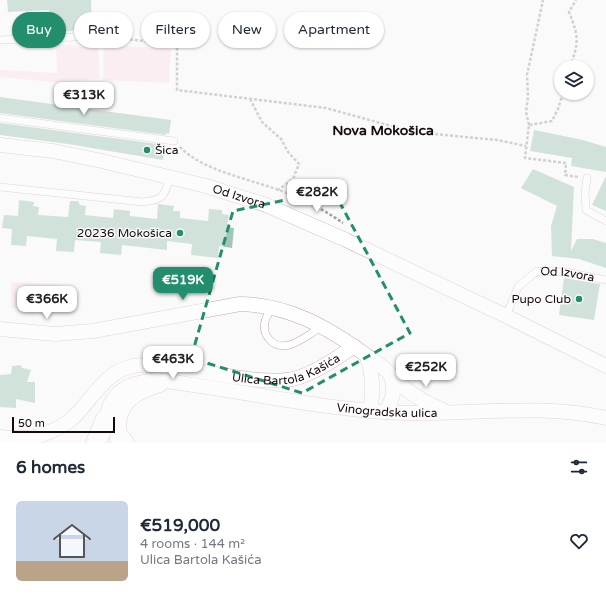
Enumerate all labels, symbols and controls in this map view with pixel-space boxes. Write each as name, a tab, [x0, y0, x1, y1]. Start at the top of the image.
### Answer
chip: Buy	[12, 12, 66, 48]
chip: Rent	[74, 12, 133, 48]
chip: Filters	[141, 12, 210, 48]
chip: New	[218, 12, 276, 48]
chip: Apartment	[284, 12, 384, 48]
map controls	[554, 60, 594, 100]
button: layers	[554, 60, 594, 100]
pin: €313K	[56, 82, 112, 116]
text: €313K	[63, 87, 105, 103]
district label: Nova Mokošica	[332, 122, 434, 139]
place label: Šica	[155, 143, 178, 157]
marker: Šica	[142, 145, 152, 155]
pin: €282K	[289, 179, 345, 213]
street label: Od Izvora	[211, 182, 267, 211]
text: €282K	[296, 184, 338, 200]
place label: 20236 Mokošica	[77, 226, 172, 240]
marker: 20236 Mokošica	[175, 228, 185, 238]
street label: Od Izvora	[540, 264, 596, 285]
pin: €519K	[155, 267, 211, 301]
text: €519K	[162, 272, 204, 288]
pin: €366K	[19, 286, 75, 320]
text: €366K	[26, 291, 68, 307]
place label: Pupo Club	[512, 292, 571, 306]
marker: Pupo Club	[574, 294, 584, 304]
pin: €463K	[145, 346, 201, 380]
text: €463K	[152, 351, 194, 367]
street label: Ulica Bartola Kašića	[231, 351, 343, 388]
pin: €252K	[398, 354, 454, 388]
text: €252K	[405, 359, 447, 375]
street label: Vinogradska ulica	[336, 400, 437, 420]
scale bar	[12, 415, 115, 434]
text: 50 m	[18, 417, 45, 430]
icon: filters	[568, 456, 590, 478]
text: 6 homes	[16, 457, 85, 478]
text: €519,000	[140, 515, 220, 536]
icon: home	[48, 517, 96, 565]
icon: heart	[568, 530, 590, 552]
text: 4 rooms · 144 m²	[140, 536, 245, 552]
text: Ulica Bartola Kašića	[140, 552, 262, 568]

